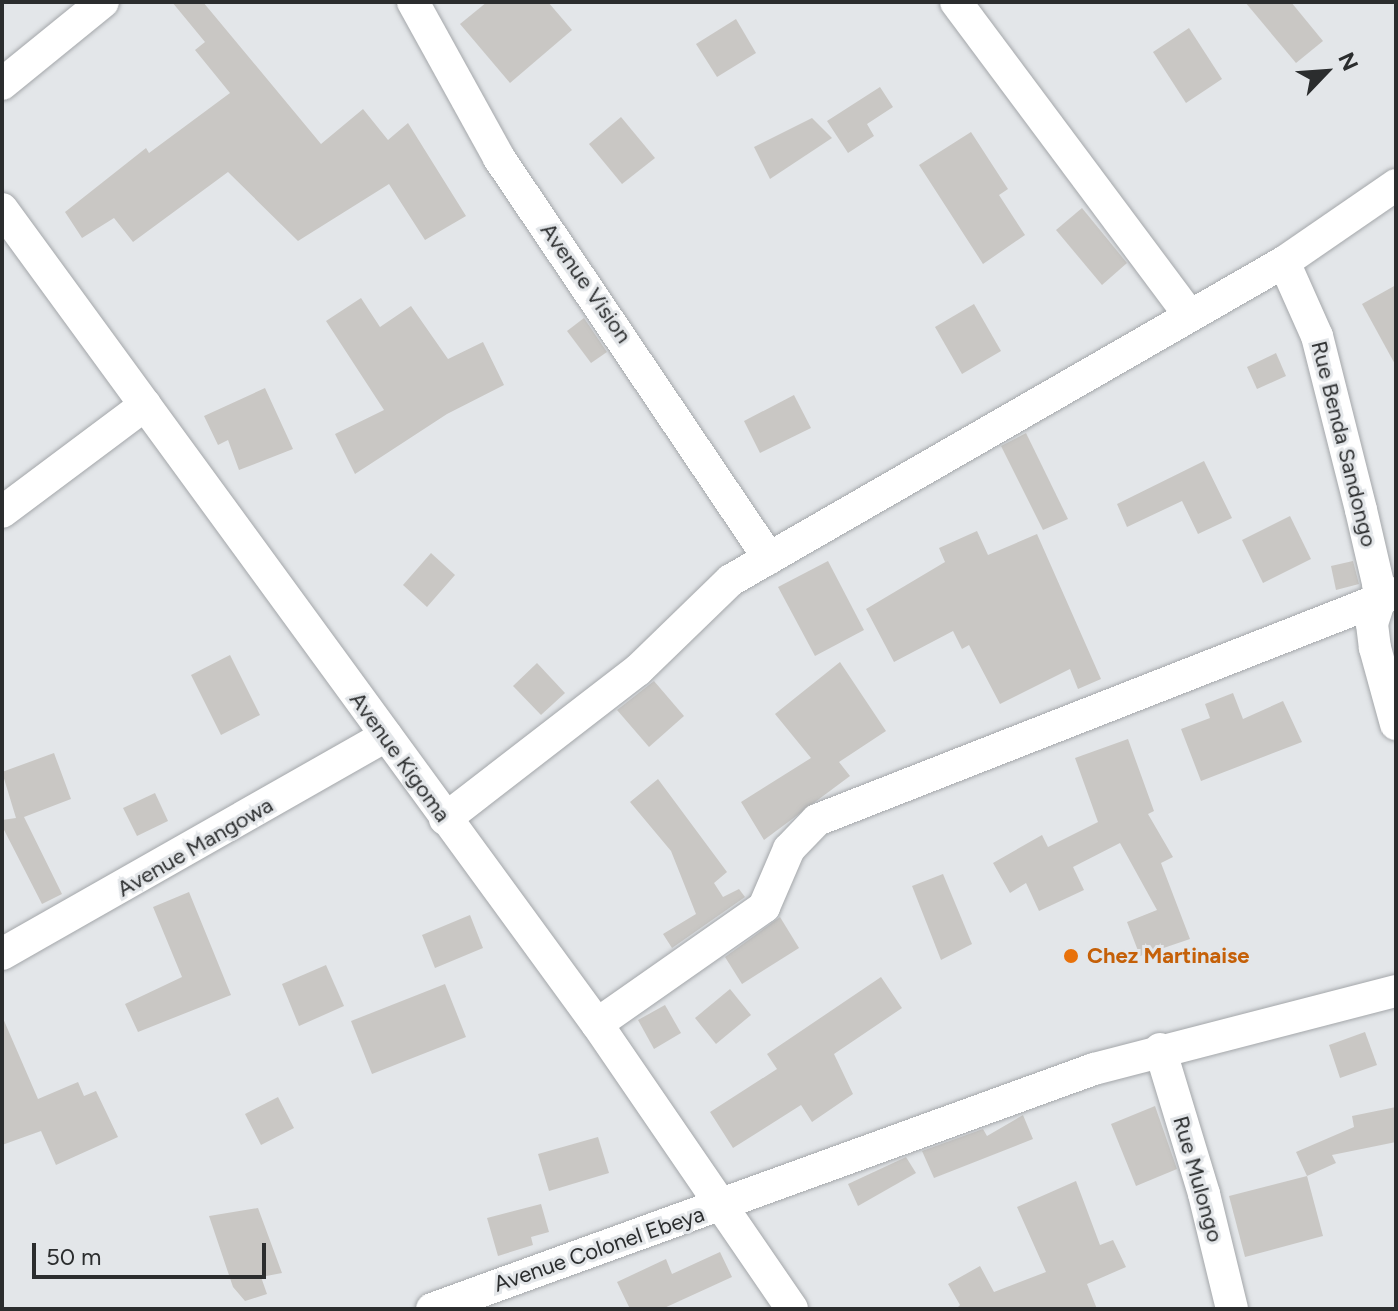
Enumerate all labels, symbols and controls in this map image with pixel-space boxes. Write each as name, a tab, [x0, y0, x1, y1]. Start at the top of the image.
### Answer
north arrow	[1286, 32, 1366, 112]
text: N	[1332, 48, 1364, 75]
street label: Avenue Vision	[535, 218, 637, 348]
street label: Rue Benda Sandongo	[1306, 338, 1382, 550]
street label: Avenue Kigoma	[344, 687, 456, 827]
street label: Avenue Mangowa	[112, 792, 278, 902]
place label: Chez Martinaise	[1087, 943, 1249, 969]
marker: Chez Martinaise	[1062, 947, 1080, 965]
street label: Rue Mulongo	[1167, 1113, 1229, 1245]
street label: Avenue Colonel Ebeya	[490, 1201, 708, 1297]
scale bar	[36, 1227, 270, 1277]
text: 50 m	[46, 1242, 102, 1271]

